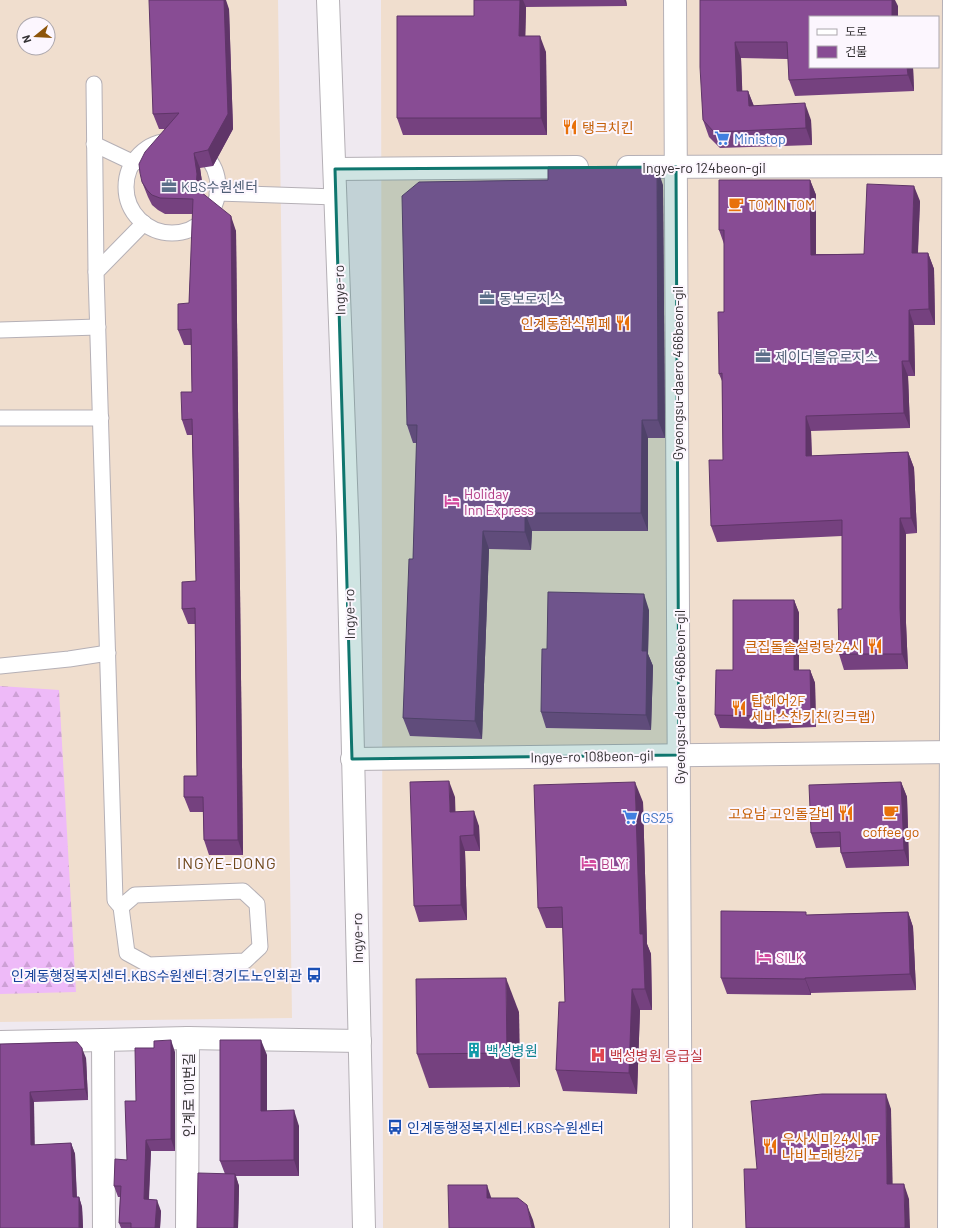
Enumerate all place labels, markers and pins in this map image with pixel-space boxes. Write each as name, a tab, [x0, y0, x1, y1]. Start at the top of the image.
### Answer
restaurant icon: 탱크치킨	[561, 118, 579, 136]
place label: 탱크치킨	[582, 119, 634, 136]
supermarket icon: Ministop	[713, 129, 731, 147]
place label: Ministop	[734, 130, 786, 147]
office icon: KBS수원센터	[160, 177, 178, 195]
place label: KBS수원센터	[181, 178, 258, 195]
cafe icon: TOM N TOM	[727, 195, 745, 213]
place label: TOM N TOM	[748, 196, 815, 213]
office icon: 동보로지스	[478, 289, 496, 307]
place label: 동보로지스	[499, 290, 564, 307]
restaurant icon: 인계동한식뷔페	[614, 314, 632, 332]
place label: 인계동한식뷔페	[521, 315, 611, 332]
office icon: 제이더블유로지스	[754, 347, 772, 365]
place label: 제이더블유로지스	[775, 348, 878, 365]
place label: Holiday Inn Express	[464, 485, 534, 518]
hotel icon: Holiday Inn Express	[443, 492, 461, 510]
restaurant icon: 큰집돌솥설렁탕24시	[866, 637, 884, 655]
place label: 큰집돌솥설렁탕24시	[745, 638, 863, 655]
place label: 탑헤어2F 세바스찬키친(킹크랩)	[751, 692, 875, 725]
restaurant icon: 탑헤어2F 세바스찬키친(킹크랩)	[730, 699, 748, 717]
cafe icon: coffee go	[882, 803, 900, 821]
restaurant icon: 고요남 고인돌갈비	[837, 804, 855, 822]
place label: 고요남 고인돌갈비	[728, 805, 834, 822]
supermarket icon: GS25	[621, 808, 639, 826]
place label: GS25	[642, 809, 673, 826]
place label: coffee go	[863, 823, 919, 840]
hotel icon: BLYi	[580, 854, 598, 872]
place label: BLYi	[601, 855, 629, 872]
hotel icon: SILK	[755, 948, 773, 966]
place label: SILK	[776, 949, 805, 966]
bus stop icon: 인계동행정복지센터.KBS수원센터.경기도노인회관	[305, 966, 323, 984]
place label: 인계동행정복지센터.KBS수원센터.경기도노인회관	[11, 967, 302, 984]
building icon: 백성병원	[465, 1041, 483, 1059]
place label: 백성병원	[486, 1042, 538, 1059]
hospital icon: 백성병원 응급실	[589, 1046, 607, 1064]
place label: 백성병원 응급실	[610, 1047, 703, 1064]
bus stop icon: 인계동행정복지센터.KBS수원센터	[386, 1118, 404, 1136]
place label: 인계동행정복지센터.KBS수원센터	[407, 1119, 604, 1136]
place label: 우사시미24시.1F 나비노래방2F	[782, 1130, 878, 1163]
restaurant icon: 우사시미24시.1F 나비노래방2F	[761, 1137, 779, 1155]

